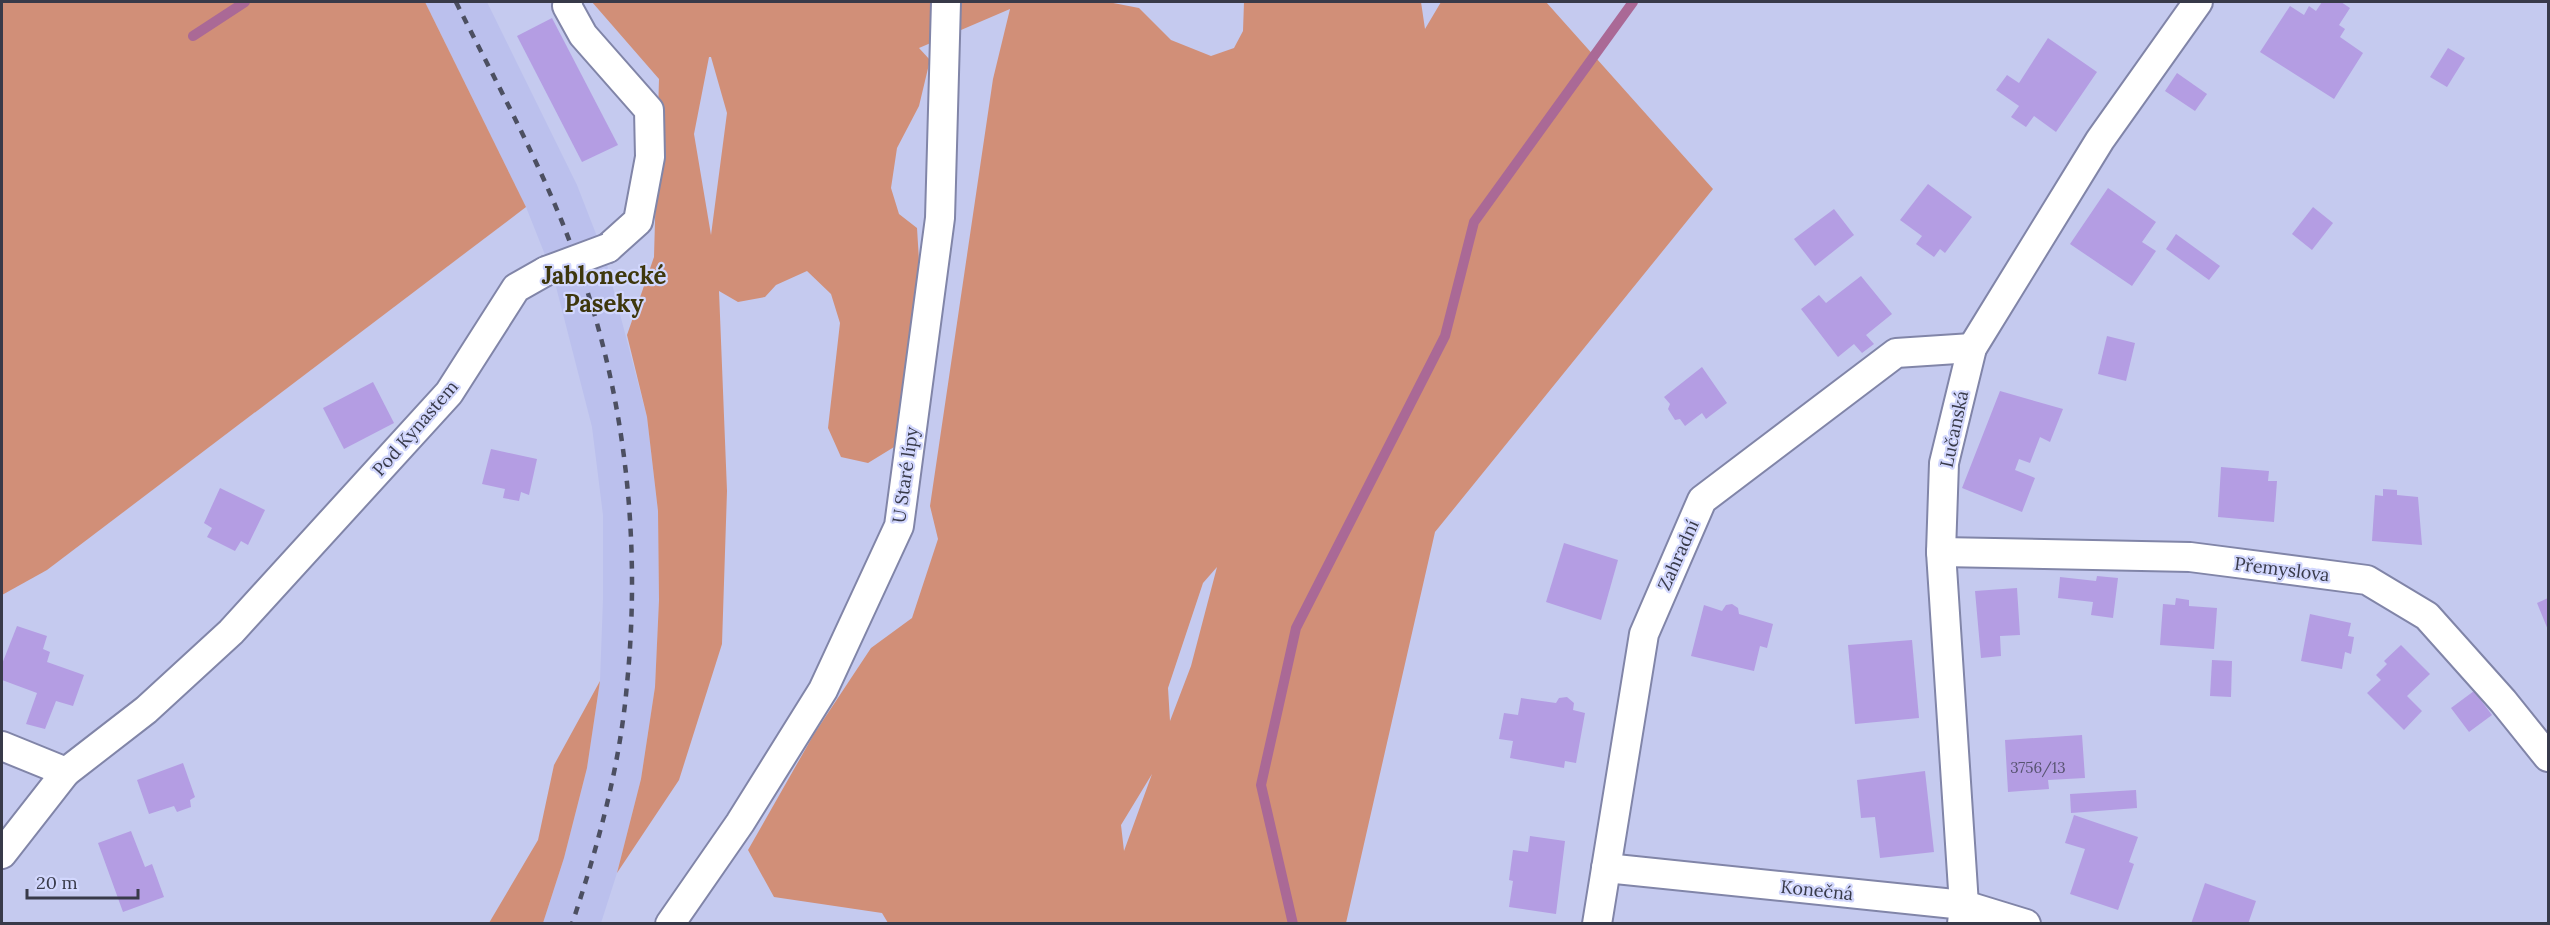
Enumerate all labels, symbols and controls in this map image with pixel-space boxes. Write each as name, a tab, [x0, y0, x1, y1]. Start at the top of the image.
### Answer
district label: Jablonecké Paseky	[542, 260, 666, 319]
street label: Pod Kynastem	[367, 375, 463, 481]
street label: Lučanská	[1935, 388, 1973, 470]
street label: U Staré lípy	[887, 425, 923, 525]
street label: Zahradní	[1652, 516, 1704, 594]
street label: Přemyslova	[2233, 552, 2331, 586]
house number: 3756/13	[2010, 758, 2066, 778]
scale bar	[27, 862, 138, 900]
text: 20 m	[36, 871, 78, 894]
street label: Konečná	[1780, 875, 1854, 905]

